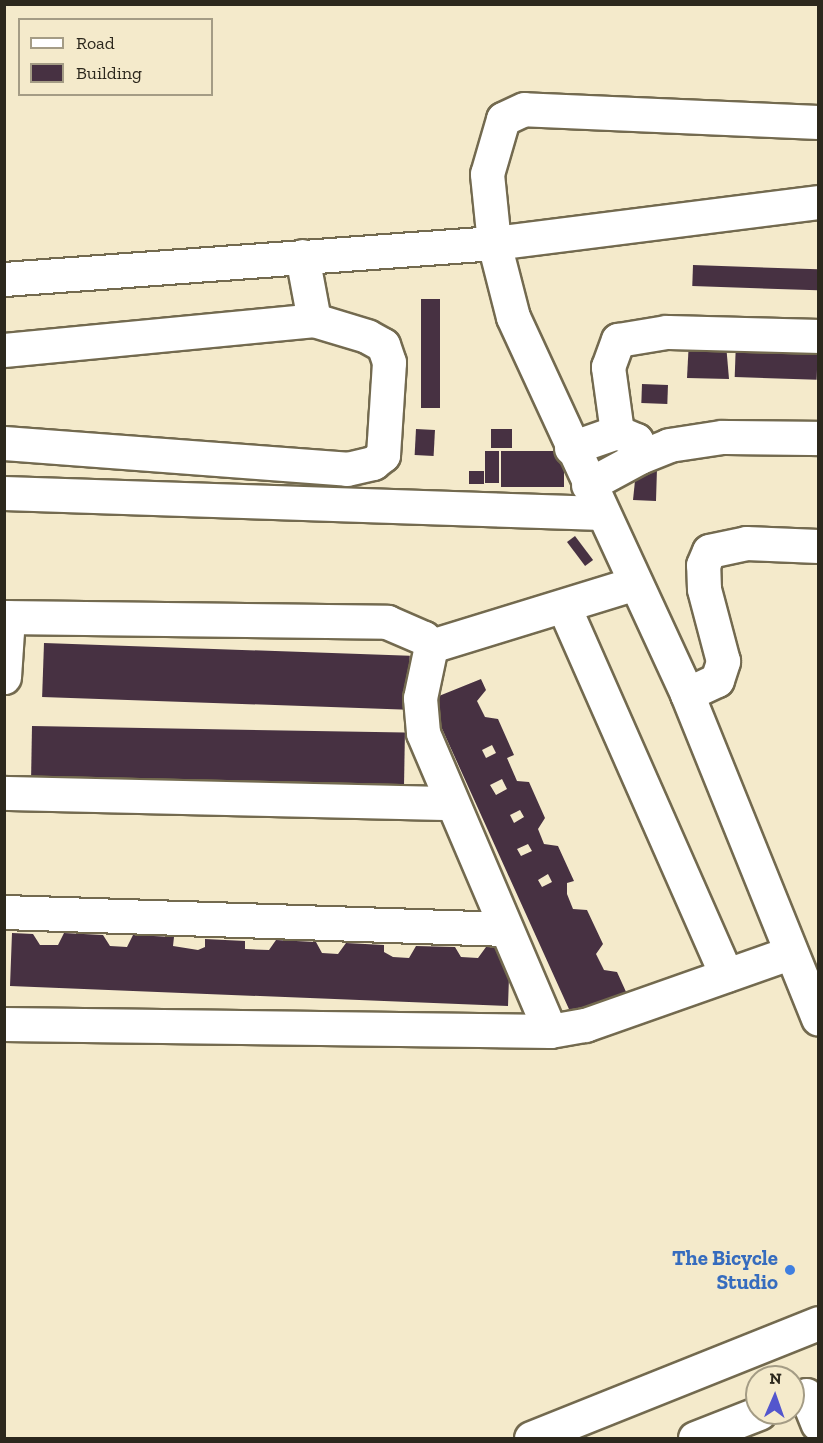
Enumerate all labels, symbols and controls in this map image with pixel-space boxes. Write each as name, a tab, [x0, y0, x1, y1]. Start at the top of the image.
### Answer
legend	[18, 18, 213, 96]
text: Road	[76, 32, 115, 54]
text: Building	[76, 62, 142, 84]
place label: The Bicycle Studio	[672, 1245, 778, 1295]
marker: The Bicycle Studio	[783, 1263, 797, 1277]
north arrow	[745, 1365, 805, 1425]
text: N	[769, 1369, 782, 1388]

